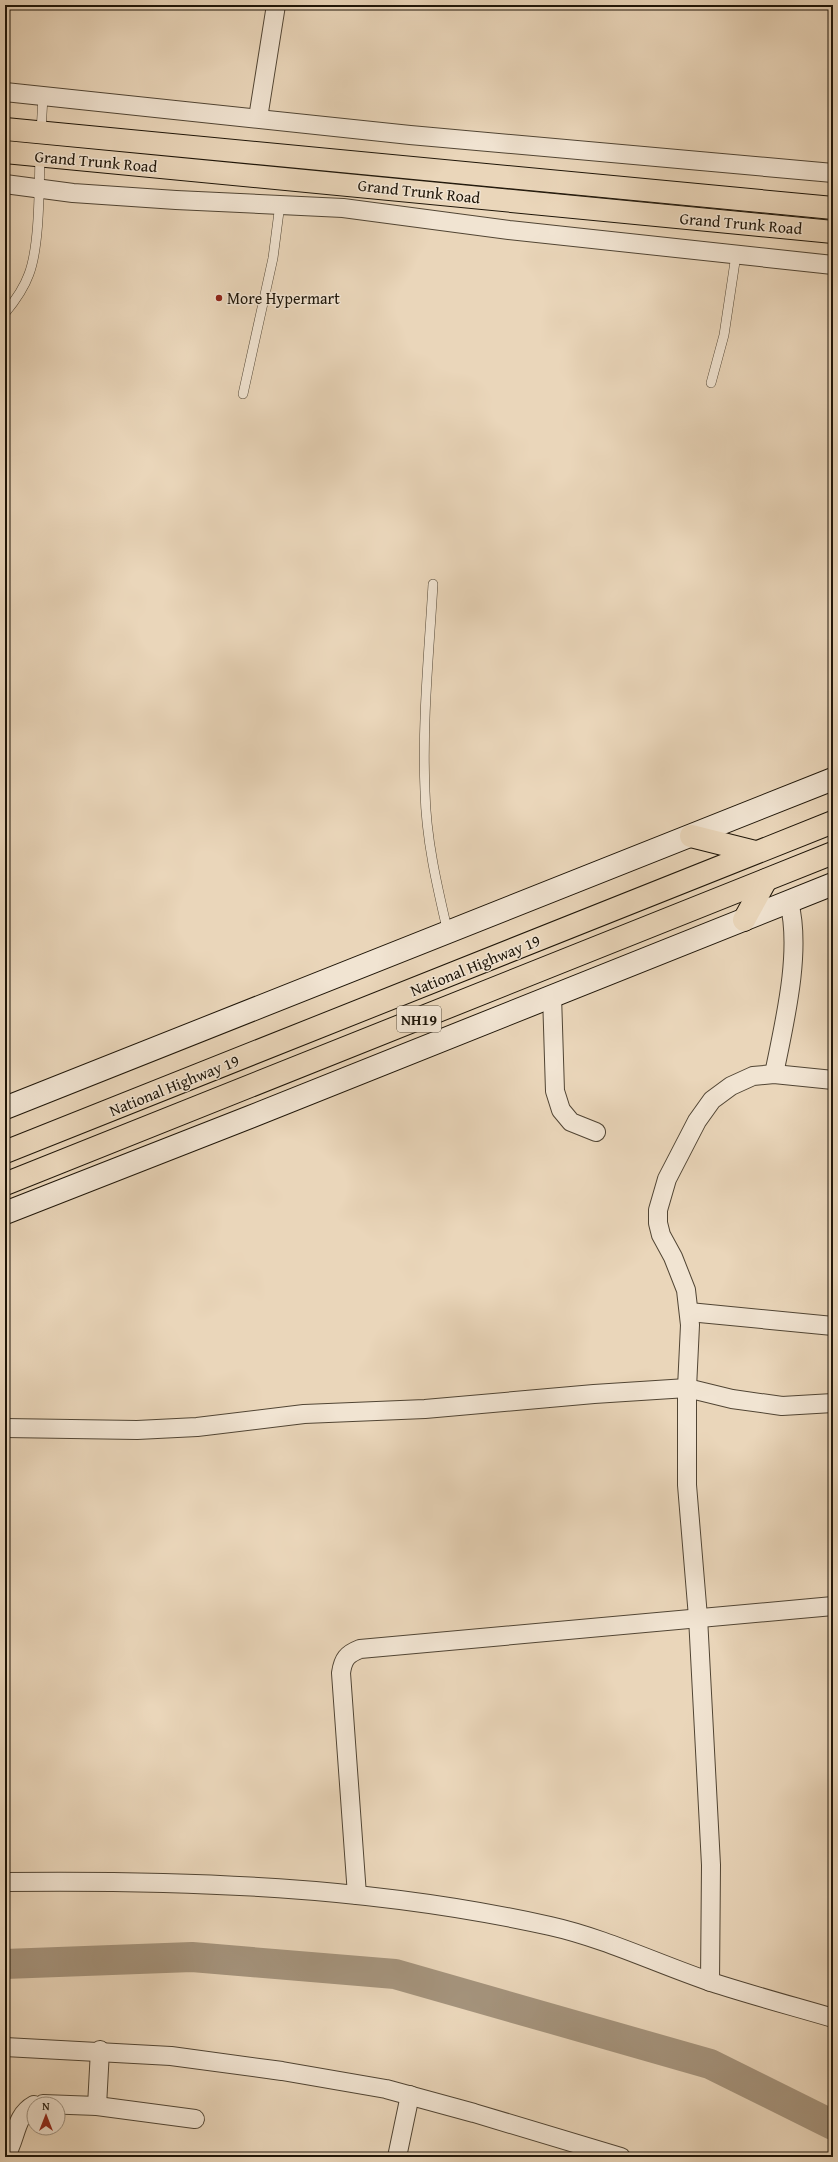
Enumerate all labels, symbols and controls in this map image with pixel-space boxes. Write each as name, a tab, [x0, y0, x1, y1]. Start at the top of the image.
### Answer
street label: Grand Trunk Road	[34, 144, 159, 178]
street label: Grand Trunk Road	[357, 173, 482, 209]
street label: Grand Trunk Road	[679, 206, 804, 240]
place label: More Hypermart	[227, 286, 340, 310]
marker: More Hypermart	[214, 293, 224, 303]
street label: National Highway 19	[406, 928, 544, 1002]
road number: NH19	[397, 1006, 441, 1032]
street label: National Highway 19	[105, 1048, 243, 1122]
north arrow	[26, 2096, 66, 2136]
text: N	[42, 2098, 50, 2114]

